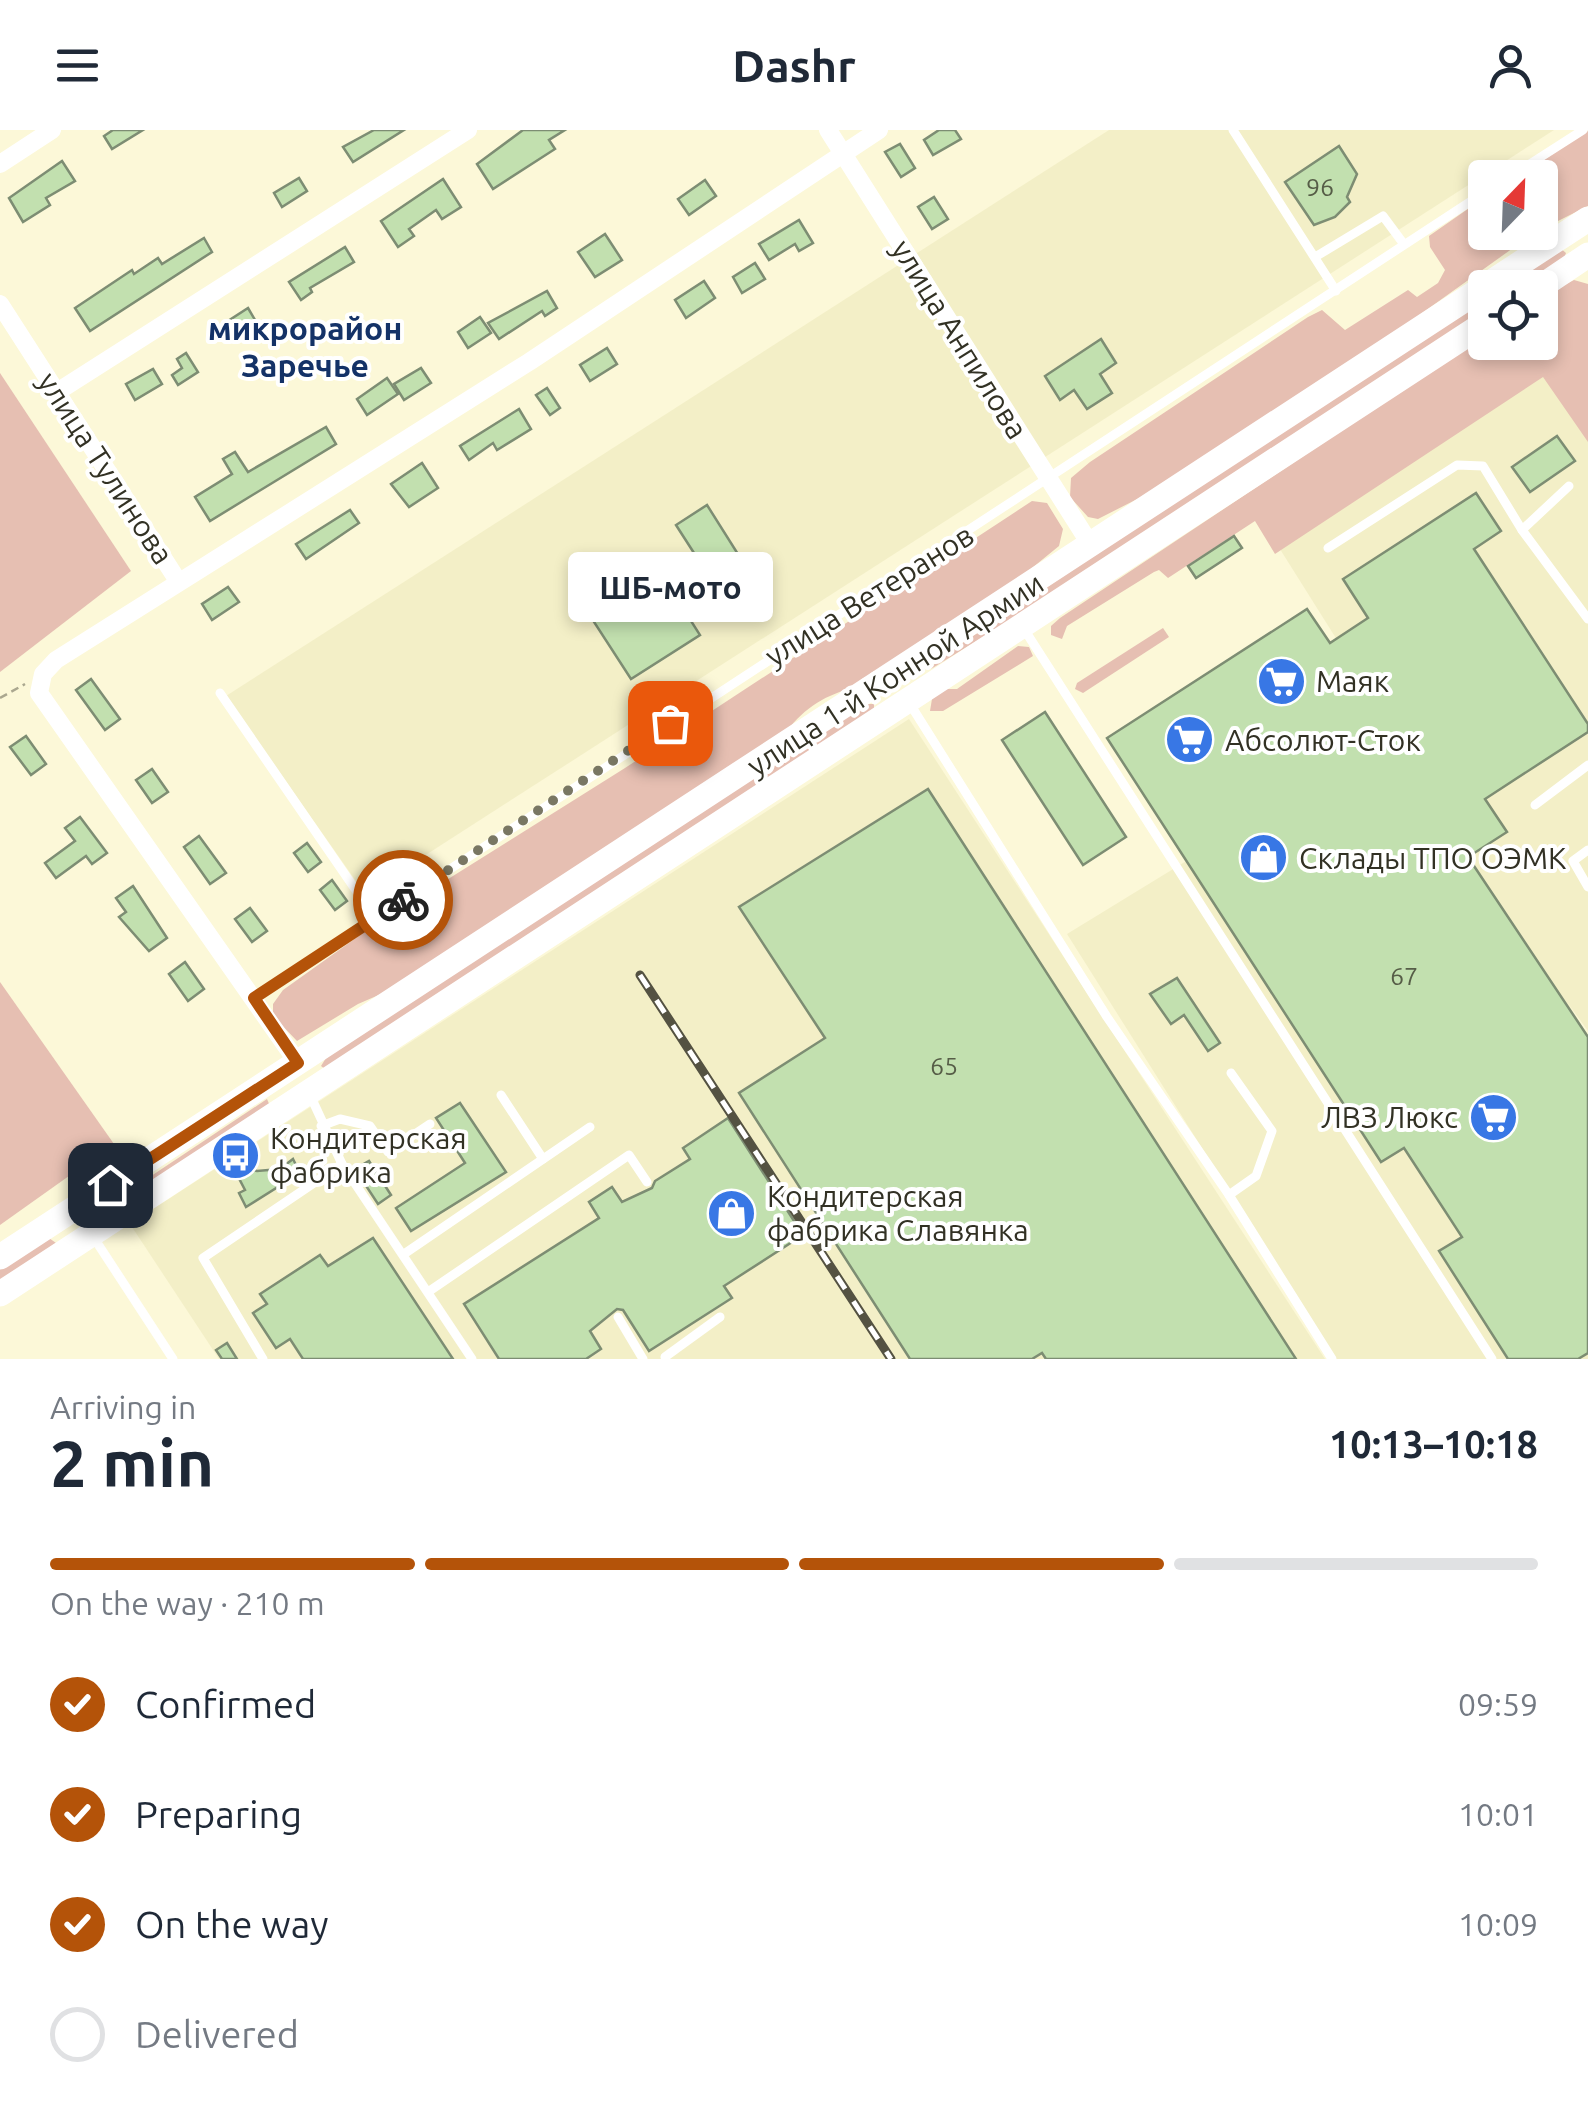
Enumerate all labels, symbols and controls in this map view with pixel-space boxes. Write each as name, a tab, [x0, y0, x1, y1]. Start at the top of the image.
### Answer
icon: menu	[50, 38, 105, 93]
icon: person	[1483, 38, 1538, 93]
text: Dashr	[732, 40, 856, 91]
north arrow	[1468, 160, 1558, 250]
map controls	[1468, 160, 1558, 360]
house number: 96	[1306, 173, 1334, 201]
street label: улица Анпилова	[885, 233, 1035, 445]
button: locate	[1468, 270, 1558, 360]
district label: микрорайон Заречье	[208, 310, 402, 383]
street label: улица Тулинова	[31, 366, 181, 570]
street label: улица Ветеранов	[759, 517, 979, 673]
callout: ШБ-мото	[568, 553, 772, 623]
street label: улица 1-й Конной Армии	[741, 565, 1049, 783]
text: ШБ-мото	[599, 569, 742, 605]
supermarket icon: Маяк	[1255, 655, 1307, 707]
place label: Маяк	[1316, 664, 1389, 698]
pin	[628, 681, 713, 766]
icon: bag	[643, 696, 698, 751]
supermarket icon: Абсолют-Сток	[1164, 714, 1216, 766]
place label: Абсолют-Сток	[1225, 723, 1421, 757]
shop icon: Склады ТПО ОЭМК	[1238, 832, 1290, 884]
place label: Склады ТПО ОЭМК	[1299, 841, 1566, 875]
courier	[353, 850, 453, 950]
icon: bike	[376, 873, 431, 928]
house number: 67	[1390, 962, 1418, 990]
house number: 65	[930, 1052, 958, 1080]
supermarket icon: ЛВЗ Люкс	[1467, 1091, 1519, 1143]
place label: ЛВЗ Люкс	[1321, 1100, 1458, 1134]
place label: Кондитерская фабрика	[270, 1121, 467, 1189]
bus stop icon: Кондитерская фабрика	[209, 1129, 261, 1181]
pin	[68, 1143, 153, 1228]
icon: home	[83, 1158, 138, 1213]
place label: Кондитерская фабрика Славянка	[767, 1179, 1029, 1247]
shop icon: Кондитерская фабрика Славянка	[706, 1187, 758, 1239]
text: Arriving in	[50, 1389, 196, 1425]
text: 10:13–10:18	[1329, 1423, 1538, 1465]
text: 2 min	[50, 1426, 214, 1499]
text: On the way · 210 m	[50, 1585, 325, 1621]
icon: check	[50, 1677, 105, 1732]
text: Confirmed	[135, 1683, 316, 1725]
text: 09:59	[1458, 1686, 1538, 1722]
icon: check	[50, 1787, 105, 1842]
text: Preparing	[135, 1793, 302, 1835]
text: 10:01	[1458, 1796, 1538, 1832]
icon: check	[50, 1897, 105, 1952]
text: On the way	[135, 1903, 328, 1945]
text: 10:09	[1458, 1906, 1538, 1942]
text: Delivered	[135, 2013, 299, 2055]

